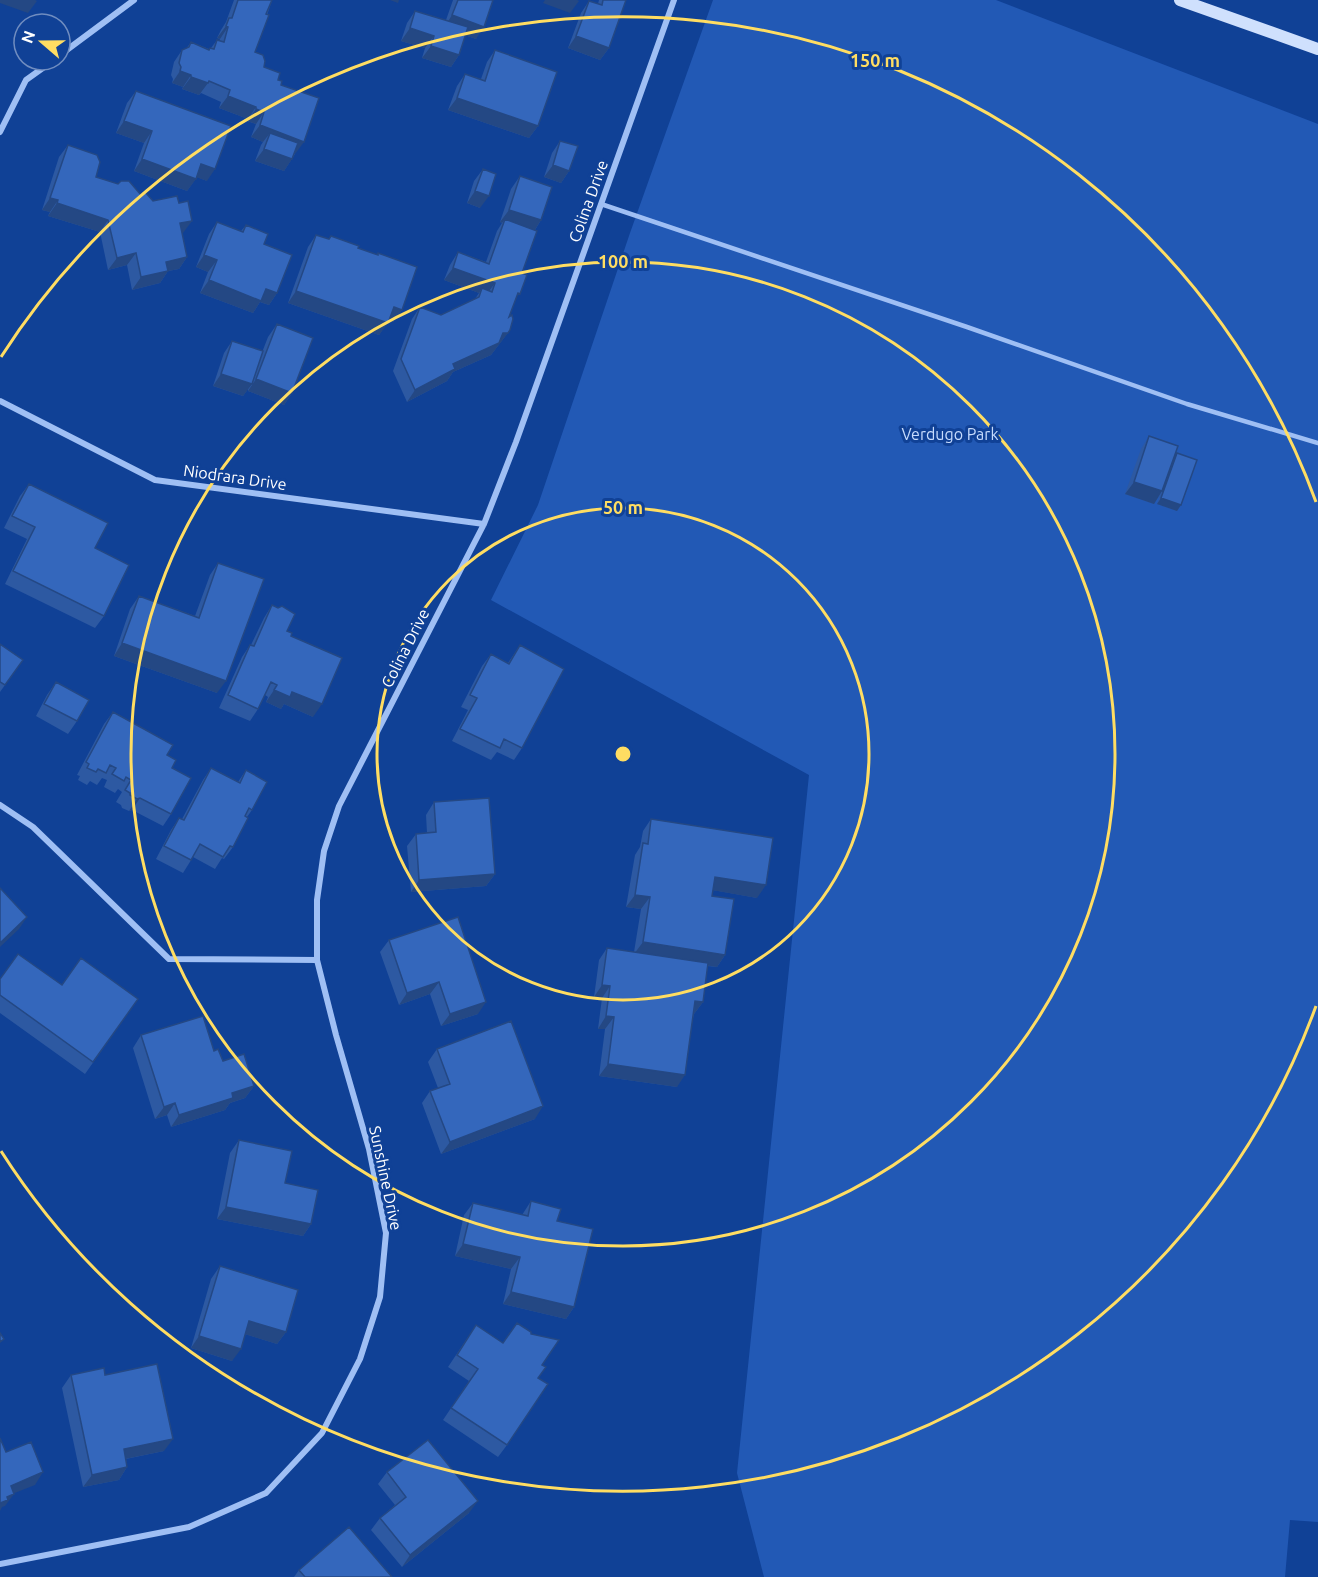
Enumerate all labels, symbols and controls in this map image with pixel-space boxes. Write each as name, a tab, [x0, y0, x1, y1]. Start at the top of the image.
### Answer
north arrow	[12, 12, 72, 72]
text: N	[17, 28, 38, 46]
text: 150 m	[850, 50, 900, 70]
street label: Colina Drive	[565, 157, 611, 245]
text: 100 m	[598, 251, 648, 271]
park label: Verdugo Park	[902, 425, 998, 443]
street label: Niodrara Drive	[182, 461, 288, 493]
text: 50 m	[603, 497, 643, 517]
street label: Colina Drive	[377, 606, 433, 690]
centre of rings	[613, 744, 633, 764]
street label: Sunshine Drive	[366, 1124, 406, 1232]

